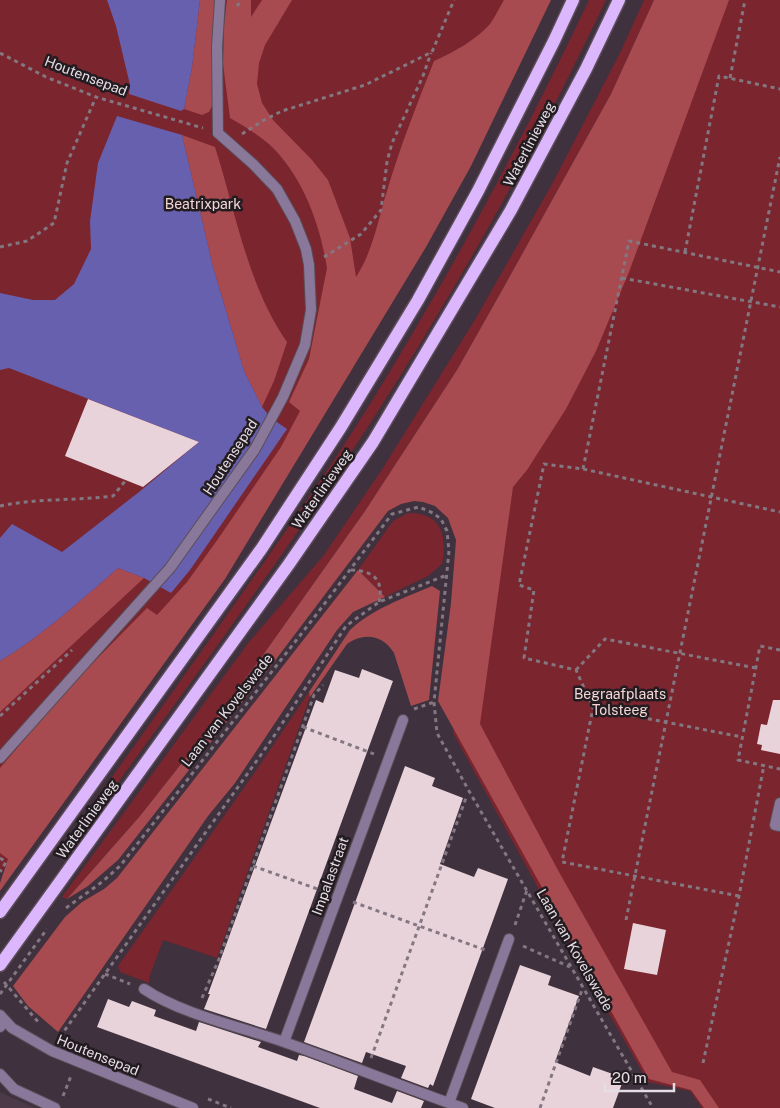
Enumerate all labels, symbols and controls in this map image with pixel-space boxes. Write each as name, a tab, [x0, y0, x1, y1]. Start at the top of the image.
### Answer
street label: Houtensepad	[42, 53, 130, 99]
street label: Waterlinieweg	[500, 99, 558, 189]
park label: Beatrixpark	[165, 196, 241, 212]
street label: Houtensepad	[200, 416, 260, 498]
street label: Waterlinieweg	[289, 446, 355, 532]
street label: Laan van Kovelswade	[178, 650, 276, 769]
park label: Begraafplaats Tolsteeg	[574, 686, 666, 718]
street label: Waterlinieweg	[53, 776, 121, 861]
street label: Impalastraat	[308, 835, 352, 917]
street label: Laan van Kovelswade	[533, 886, 617, 1014]
street label: Houtensepad	[55, 1031, 141, 1079]
scale bar	[605, 1060, 674, 1092]
text: 20 m	[612, 1069, 647, 1086]

